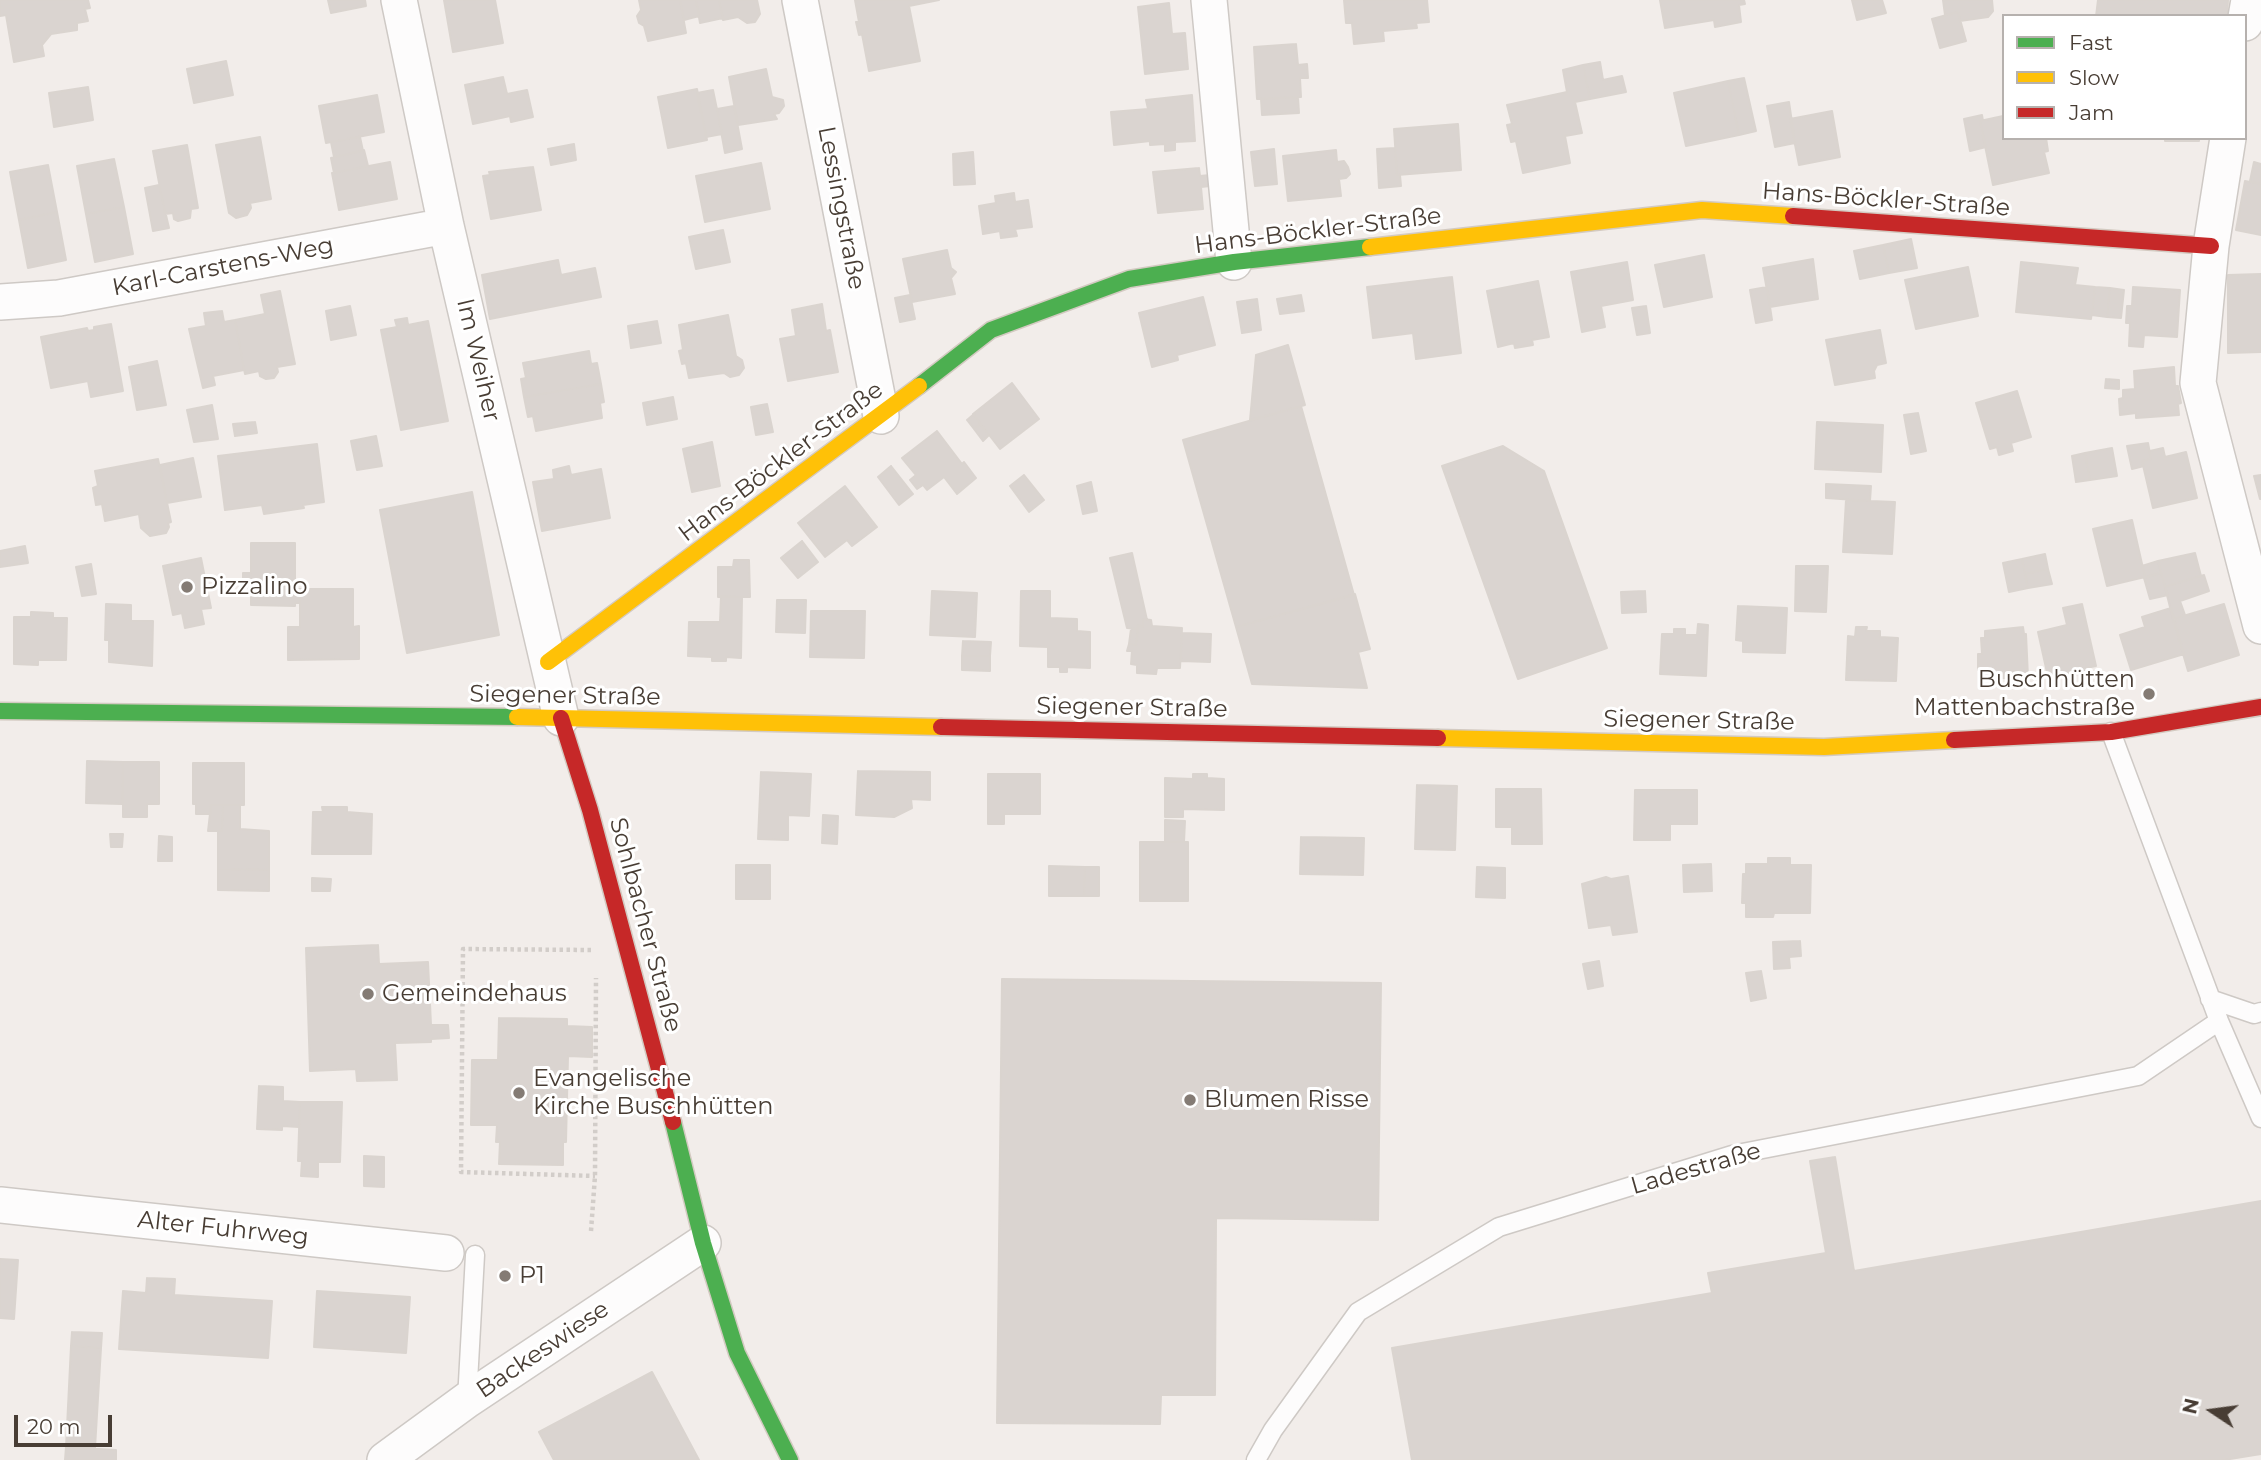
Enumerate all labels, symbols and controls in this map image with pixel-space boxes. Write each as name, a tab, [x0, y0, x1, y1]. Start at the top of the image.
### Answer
legend	[2002, 14, 2247, 140]
text: Fast	[2069, 30, 2113, 55]
text: Slow	[2069, 65, 2119, 90]
text: Jam	[2069, 100, 2114, 125]
street label: Lessingstraße	[811, 124, 871, 292]
street label: Hans-Böckler-Straße	[1761, 177, 2011, 223]
street label: Hans-Böckler-Straße	[1193, 202, 1443, 260]
street label: Karl-Carstens-Weg	[110, 231, 336, 303]
street label: Im Weiher	[450, 296, 506, 424]
street label: Hans-Böckler-Straße	[673, 376, 889, 548]
place label: Pizzalino	[201, 573, 308, 601]
marker: Pizzalino	[179, 579, 195, 595]
place label: Buschhütten Mattenbachstraße	[1914, 666, 2135, 722]
street label: Siegener Straße	[469, 680, 661, 712]
marker: Buschhütten Mattenbachstraße	[2141, 686, 2157, 702]
street label: Siegener Straße	[1036, 692, 1228, 724]
street label: Siegener Straße	[1603, 705, 1795, 737]
street label: Sohlbacher Straße	[603, 815, 687, 1035]
place label: Gemeindehaus	[382, 980, 567, 1008]
marker: Gemeindehaus	[360, 986, 376, 1002]
place label: Evangelische Kirche Buschhütten	[533, 1065, 773, 1121]
marker: Evangelische Kirche Buschhütten	[511, 1085, 527, 1101]
place label: Blumen Risse	[1204, 1086, 1369, 1114]
marker: Blumen Risse	[1182, 1092, 1198, 1108]
street label: Ladestraße	[1628, 1137, 1764, 1201]
street label: Alter Fuhrweg	[136, 1206, 310, 1252]
place label: P1	[519, 1262, 545, 1290]
marker: P1	[497, 1268, 513, 1284]
street label: Backeswiese	[471, 1295, 615, 1405]
north arrow	[2177, 1376, 2247, 1446]
text: N	[2178, 1396, 2204, 1416]
scale bar	[18, 1400, 116, 1444]
text: 20 m	[27, 1414, 81, 1439]

